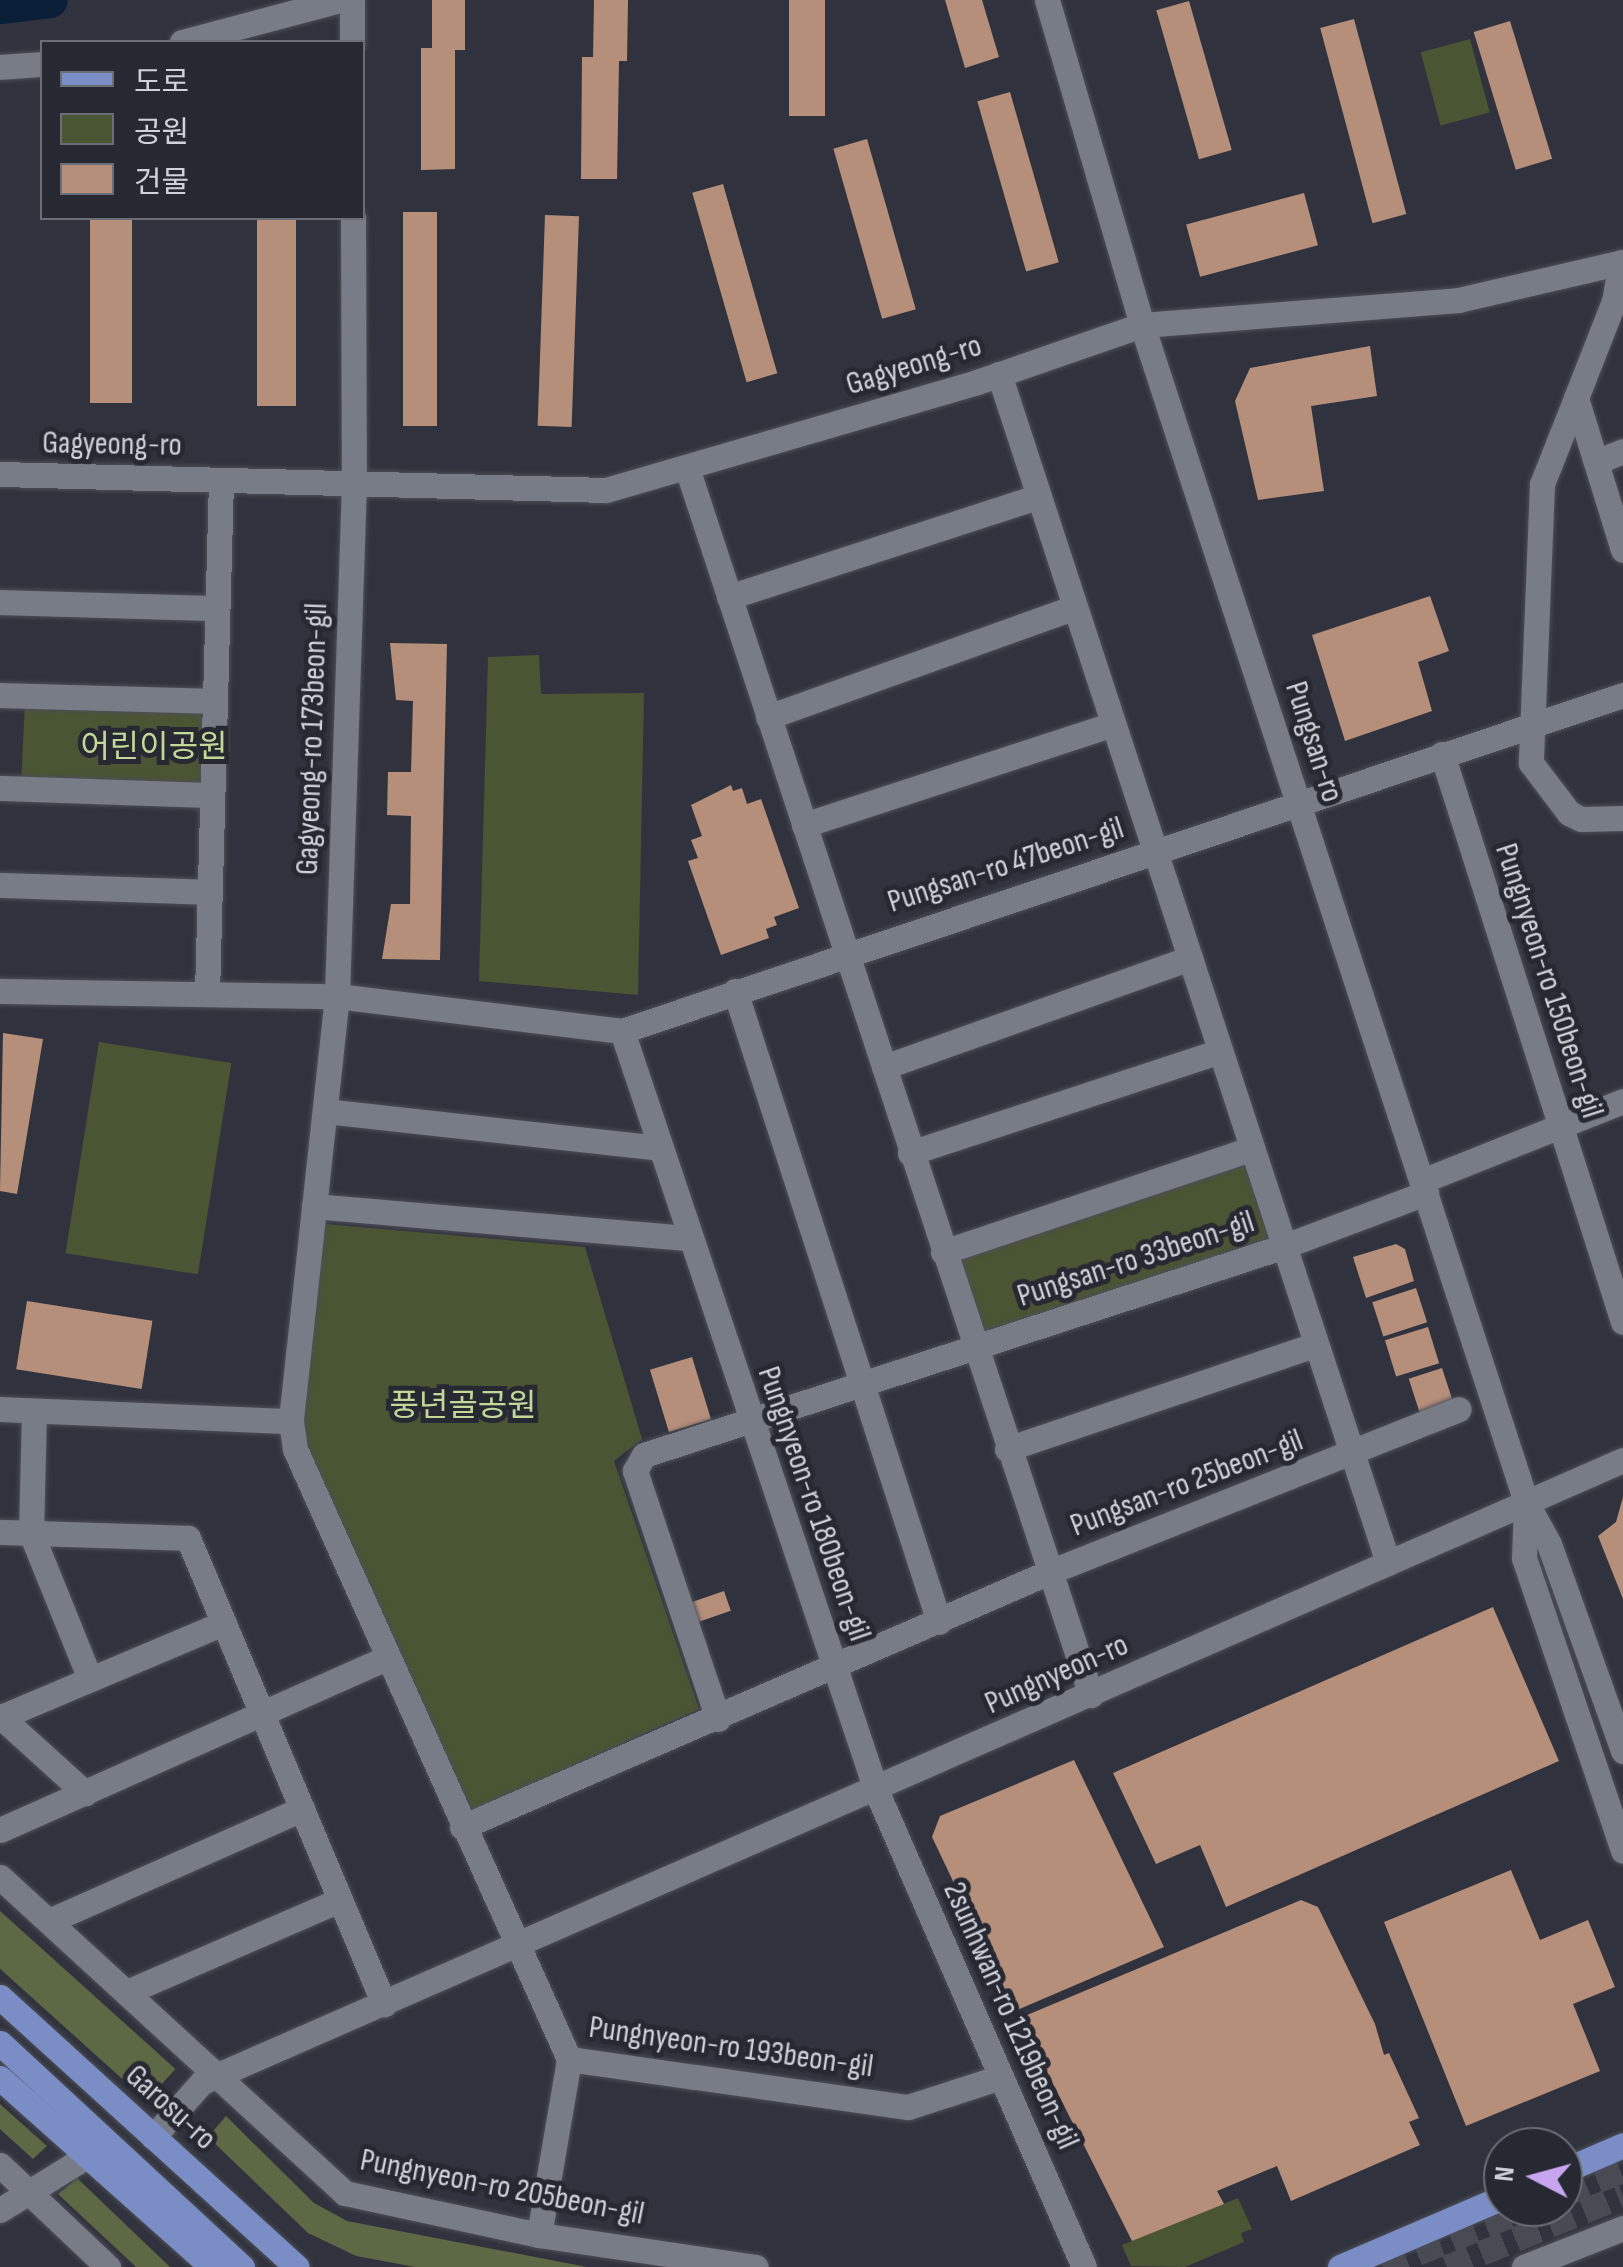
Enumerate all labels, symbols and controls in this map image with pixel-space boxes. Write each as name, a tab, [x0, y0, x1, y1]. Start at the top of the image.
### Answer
legend	[40, 40, 365, 220]
text: 도로	[134, 65, 189, 101]
text: 공원	[134, 115, 189, 151]
text: 건물	[134, 165, 189, 201]
street label: Gagyeong-ro	[842, 327, 986, 405]
street label: Gagyeong-ro	[42, 425, 182, 465]
street label: Gagyeong-ro 173beon-gil	[289, 602, 337, 876]
street label: Pungsan-ro	[1276, 677, 1350, 807]
park label: 어린이공원	[80, 729, 228, 767]
street label: Pungsan-ro 47beon-gil	[883, 810, 1129, 922]
street label: Pungnyeon-ro 150beon-gil	[1486, 839, 1610, 1123]
street label: Pungsan-ro 33beon-gil	[1013, 1204, 1259, 1316]
street label: Pungnyeon-ro 180beon-gil	[748, 1362, 878, 1646]
park label: 풍년골공원	[389, 1388, 537, 1426]
street label: Pungsan-ro 25beon-gil	[1065, 1422, 1309, 1546]
street label: Pungnyeon-ro	[979, 1626, 1135, 1724]
street label: 2sunhwan-ro 1219beon-gil	[934, 1877, 1086, 2155]
street label: Pungnyeon-ro 193beon-gil	[586, 2009, 876, 2087]
street label: Garosu-ro	[117, 2057, 223, 2159]
north arrow	[1483, 2127, 1583, 2227]
street label: Pungnyeon-ro 205beon-gil	[357, 2142, 647, 2234]
text: N	[1487, 2165, 1522, 2183]

